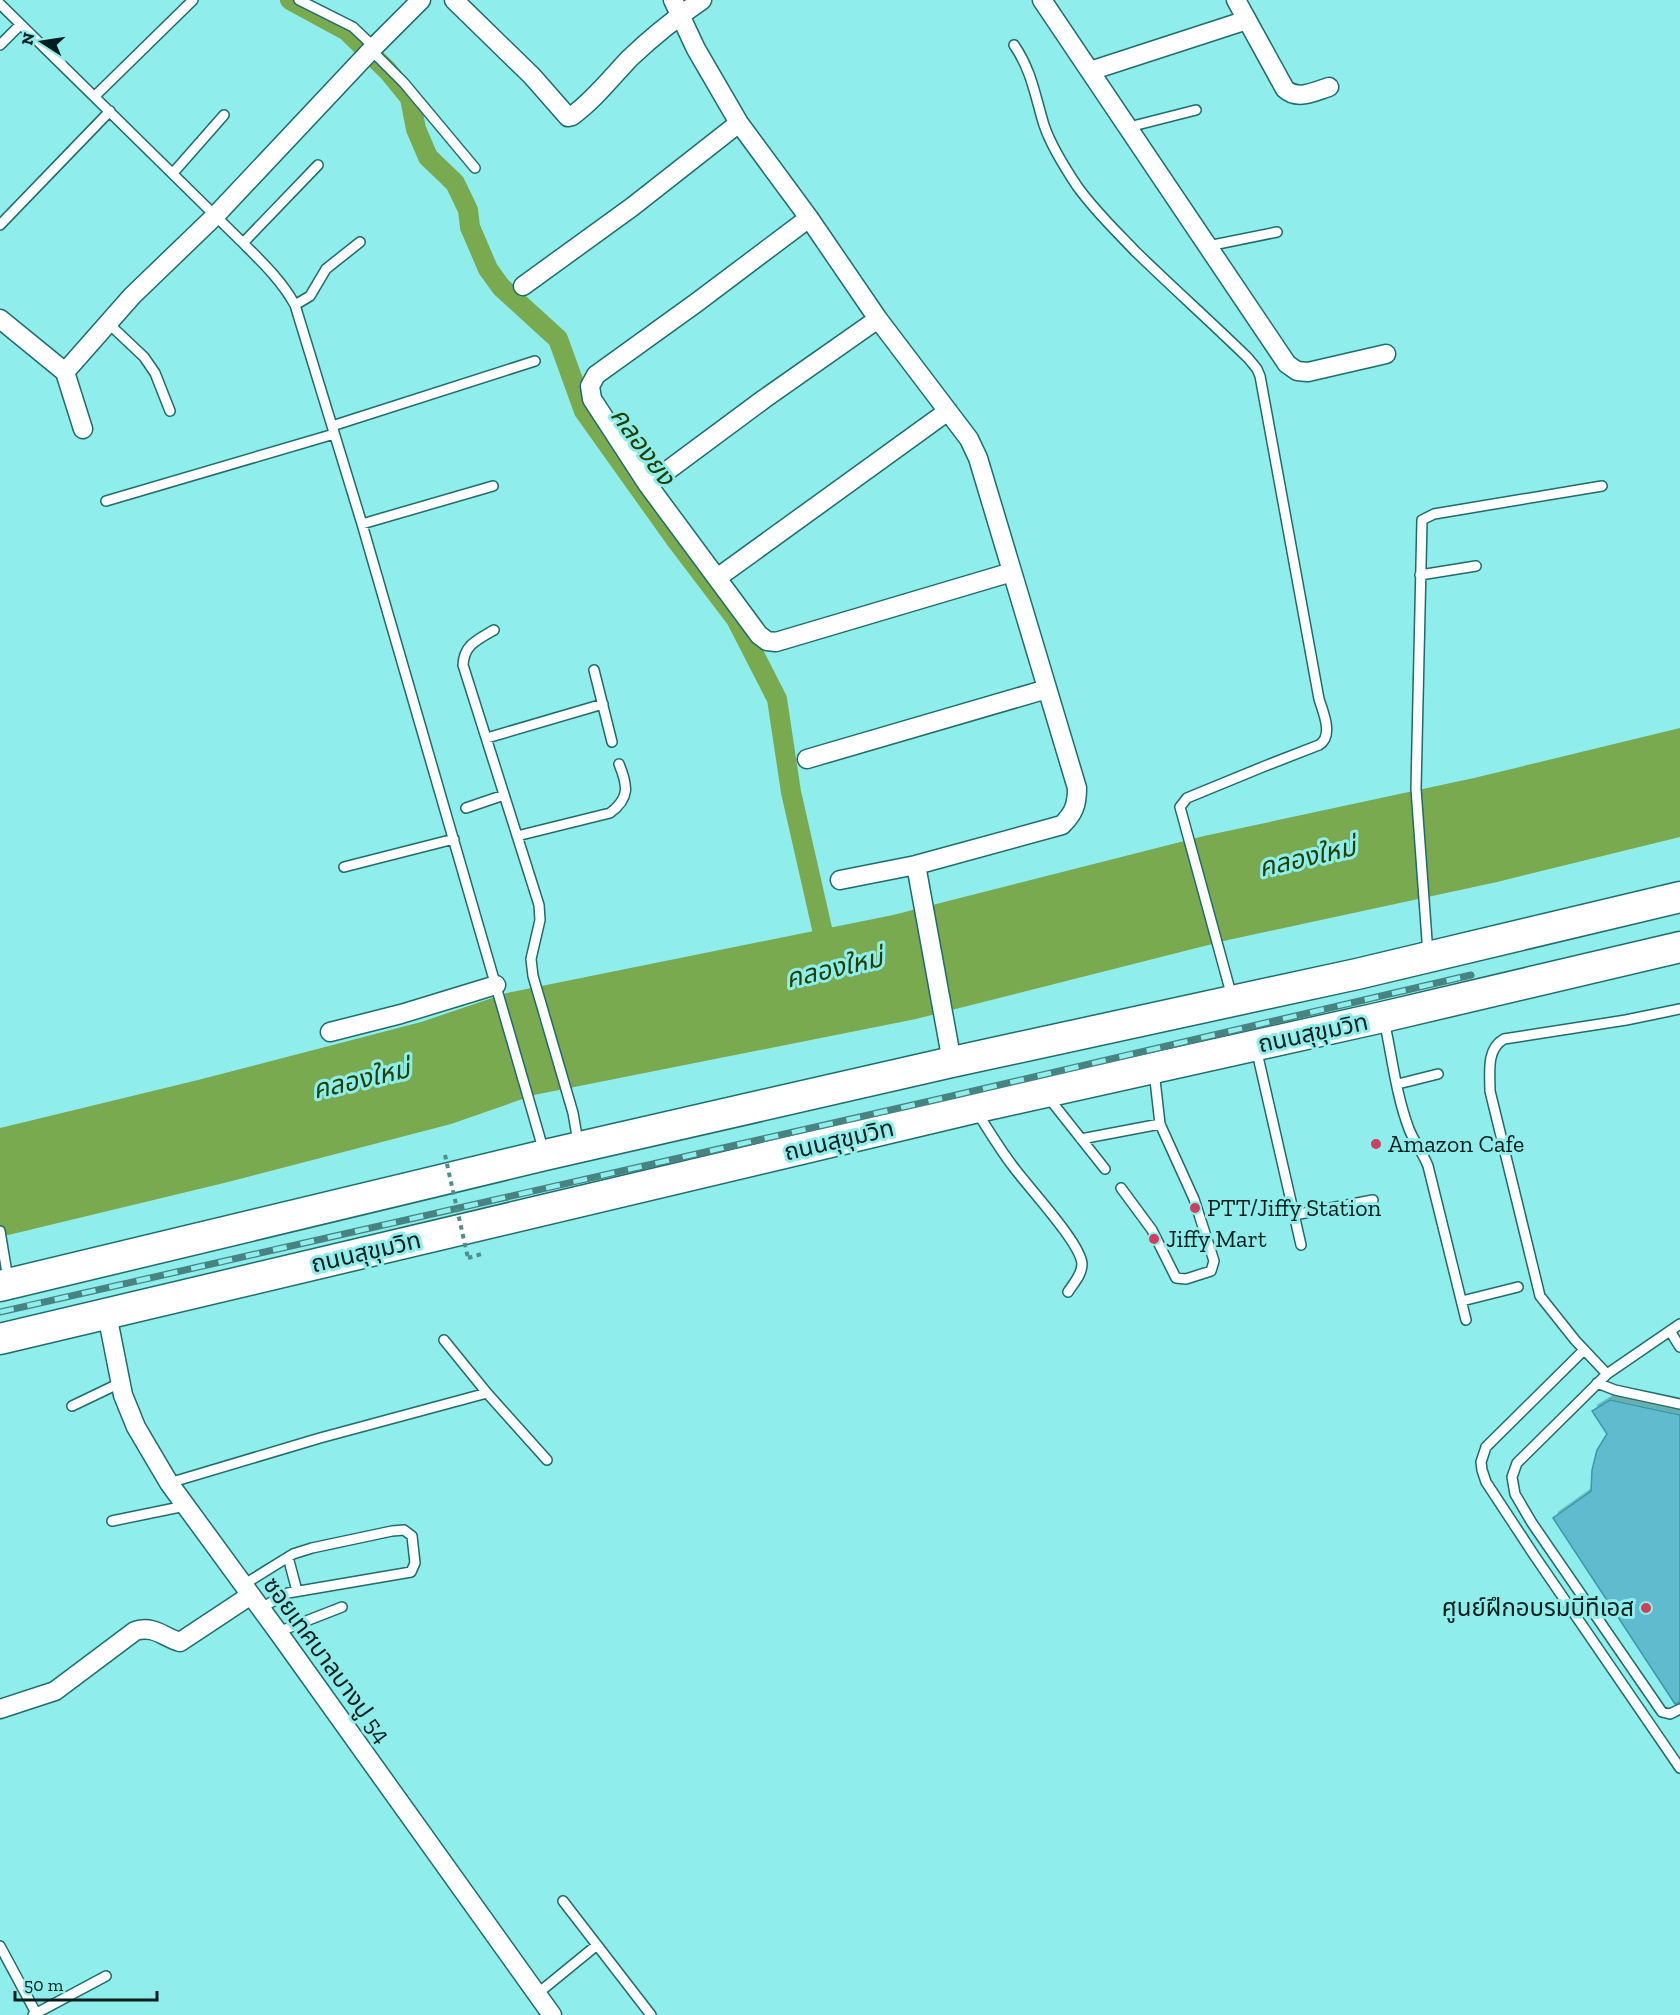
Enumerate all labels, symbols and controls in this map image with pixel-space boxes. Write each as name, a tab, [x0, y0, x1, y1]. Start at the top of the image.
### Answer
north arrow	[12, 12, 72, 72]
text: N	[17, 31, 38, 47]
water label: คลองยง	[604, 401, 683, 492]
water label: คลองใหม่	[1255, 829, 1363, 884]
water label: คลองใหม่	[782, 940, 890, 995]
street label: ถนนสุขุมวิท	[1255, 1007, 1371, 1059]
water label: คลองใหม่	[309, 1051, 417, 1106]
street label: ถนนสุขุมวิท	[781, 1113, 897, 1167]
place label: Amazon Cafe	[1388, 1129, 1524, 1158]
marker: Amazon Cafe	[1369, 1137, 1383, 1151]
place label: PTT/Jiffy Station	[1207, 1193, 1382, 1222]
marker: PTT/Jiffy Station	[1188, 1201, 1202, 1215]
place label: Jiffy Mart	[1166, 1224, 1267, 1253]
street label: ถนนสุขุมวิท	[308, 1225, 424, 1279]
marker: Jiffy Mart	[1147, 1232, 1161, 1246]
street label: ซอยเทศบาลบางปู 54	[257, 1571, 397, 1749]
place label: ศูนย์ฝึกอบรมบีทีเอส	[1442, 1593, 1634, 1623]
marker: ศูนย์ฝึกอบรมบีทีเอส	[1639, 1601, 1653, 1615]
scale bar	[15, 1964, 158, 2002]
text: 50 m	[24, 1974, 64, 1996]

